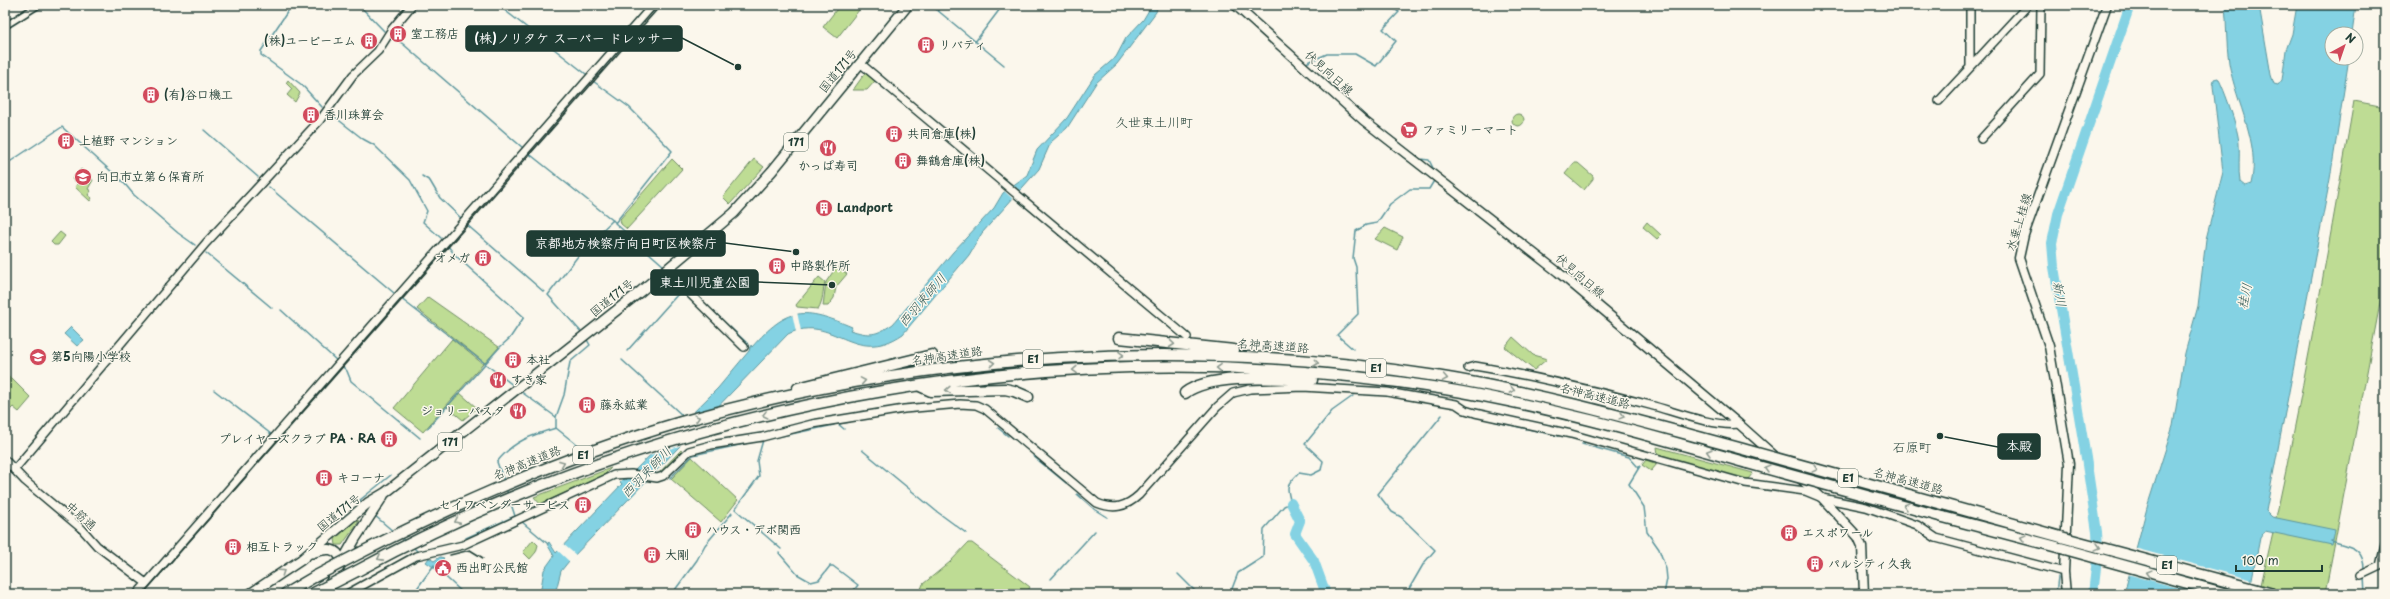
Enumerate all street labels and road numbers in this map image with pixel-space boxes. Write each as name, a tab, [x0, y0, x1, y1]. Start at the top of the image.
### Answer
street label: 国道171号	[814, 44, 861, 96]
street label: 伏見向日線	[1301, 45, 1358, 99]
road number: 171	[784, 133, 808, 151]
street label: 水垂上桂線	[2001, 190, 2035, 253]
street label: 伏見向日線	[1552, 249, 1609, 302]
street label: 国道171号	[585, 274, 637, 321]
street label: 名神高速道路	[1237, 334, 1310, 356]
street label: 名神高速道路	[910, 341, 984, 369]
road number: E1	[1023, 350, 1043, 368]
road number: E1	[1366, 359, 1386, 377]
street label: 名神高速道路	[1558, 378, 1632, 412]
road number: 171	[438, 433, 462, 451]
street label: 名神高速道路	[490, 440, 563, 484]
road number: E1	[573, 446, 593, 464]
street label: 名神高速道路	[1871, 462, 1945, 498]
road number: E1	[1838, 469, 1858, 487]
street label: 国道171号	[312, 489, 364, 536]
street label: 中筋通	[62, 496, 101, 534]
road number: E1	[2157, 556, 2177, 574]

